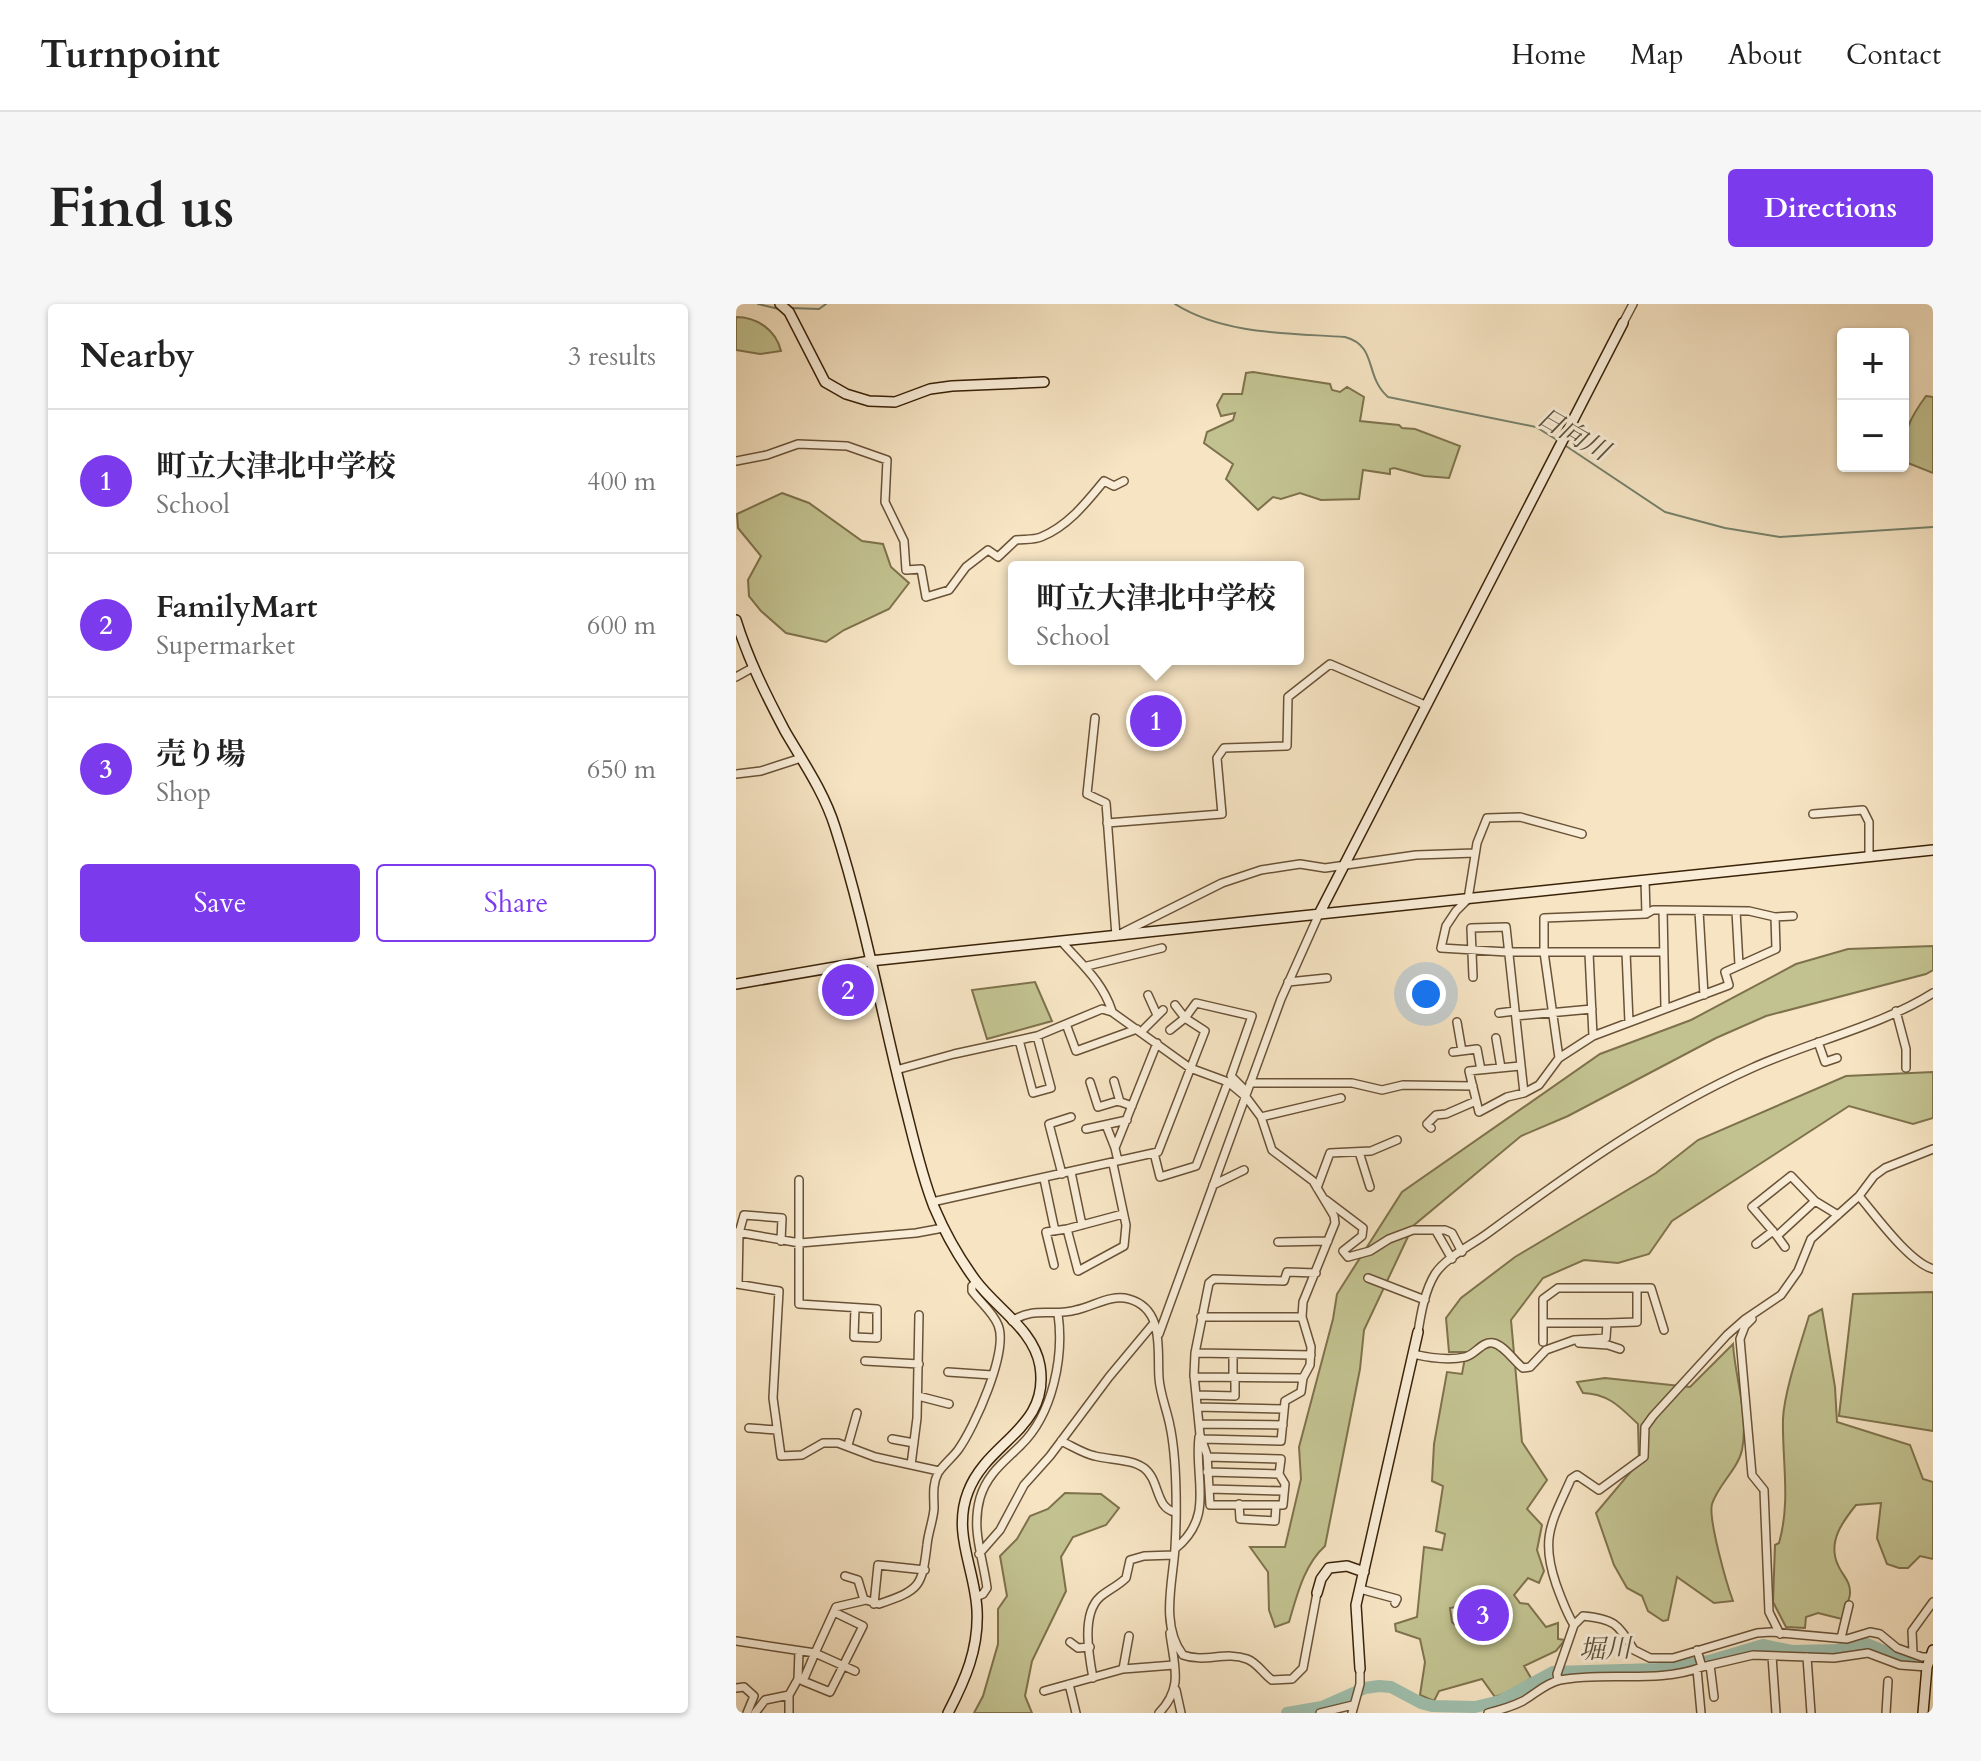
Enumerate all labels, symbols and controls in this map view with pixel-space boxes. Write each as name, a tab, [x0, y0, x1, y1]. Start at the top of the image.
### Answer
text: Turnpoint	[40, 29, 220, 81]
text: Home	[1511, 36, 1586, 74]
text: Map	[1630, 36, 1684, 74]
text: About	[1728, 36, 1802, 74]
text: Contact	[1846, 36, 1941, 74]
button: Directions	[1728, 169, 1933, 247]
text: Find us	[48, 171, 234, 246]
map controls	[1837, 328, 1909, 472]
button: +	[1837, 328, 1909, 400]
text: Nearby	[80, 333, 195, 379]
text: 3 results	[568, 339, 656, 374]
water label: 日向川	[1530, 399, 1618, 470]
button: −	[1837, 400, 1909, 472]
text: 町立大津北中学校	[156, 446, 396, 487]
text: 1	[99, 464, 113, 499]
text: 400 m	[587, 464, 656, 499]
text: School	[156, 487, 230, 522]
popup	[1008, 561, 1304, 665]
text: 町立大津北中学校	[1036, 578, 1276, 619]
text: FamilyMart	[156, 587, 317, 628]
text: 2	[99, 608, 113, 643]
text: 600 m	[587, 608, 656, 643]
text: School	[1036, 619, 1110, 654]
text: Supermarket	[156, 628, 295, 663]
pin: 1	[1130, 691, 1182, 751]
text: 売り場	[156, 734, 246, 775]
text: 3	[99, 752, 113, 787]
text: 650 m	[587, 752, 656, 787]
text: Shop	[156, 775, 211, 810]
button: Save	[80, 864, 360, 942]
button: Share	[376, 864, 656, 942]
pin: 2	[822, 960, 874, 1020]
your location	[1406, 974, 1446, 1014]
pin: 3	[1457, 1585, 1509, 1645]
water label: 堀川	[1578, 1630, 1635, 1667]

